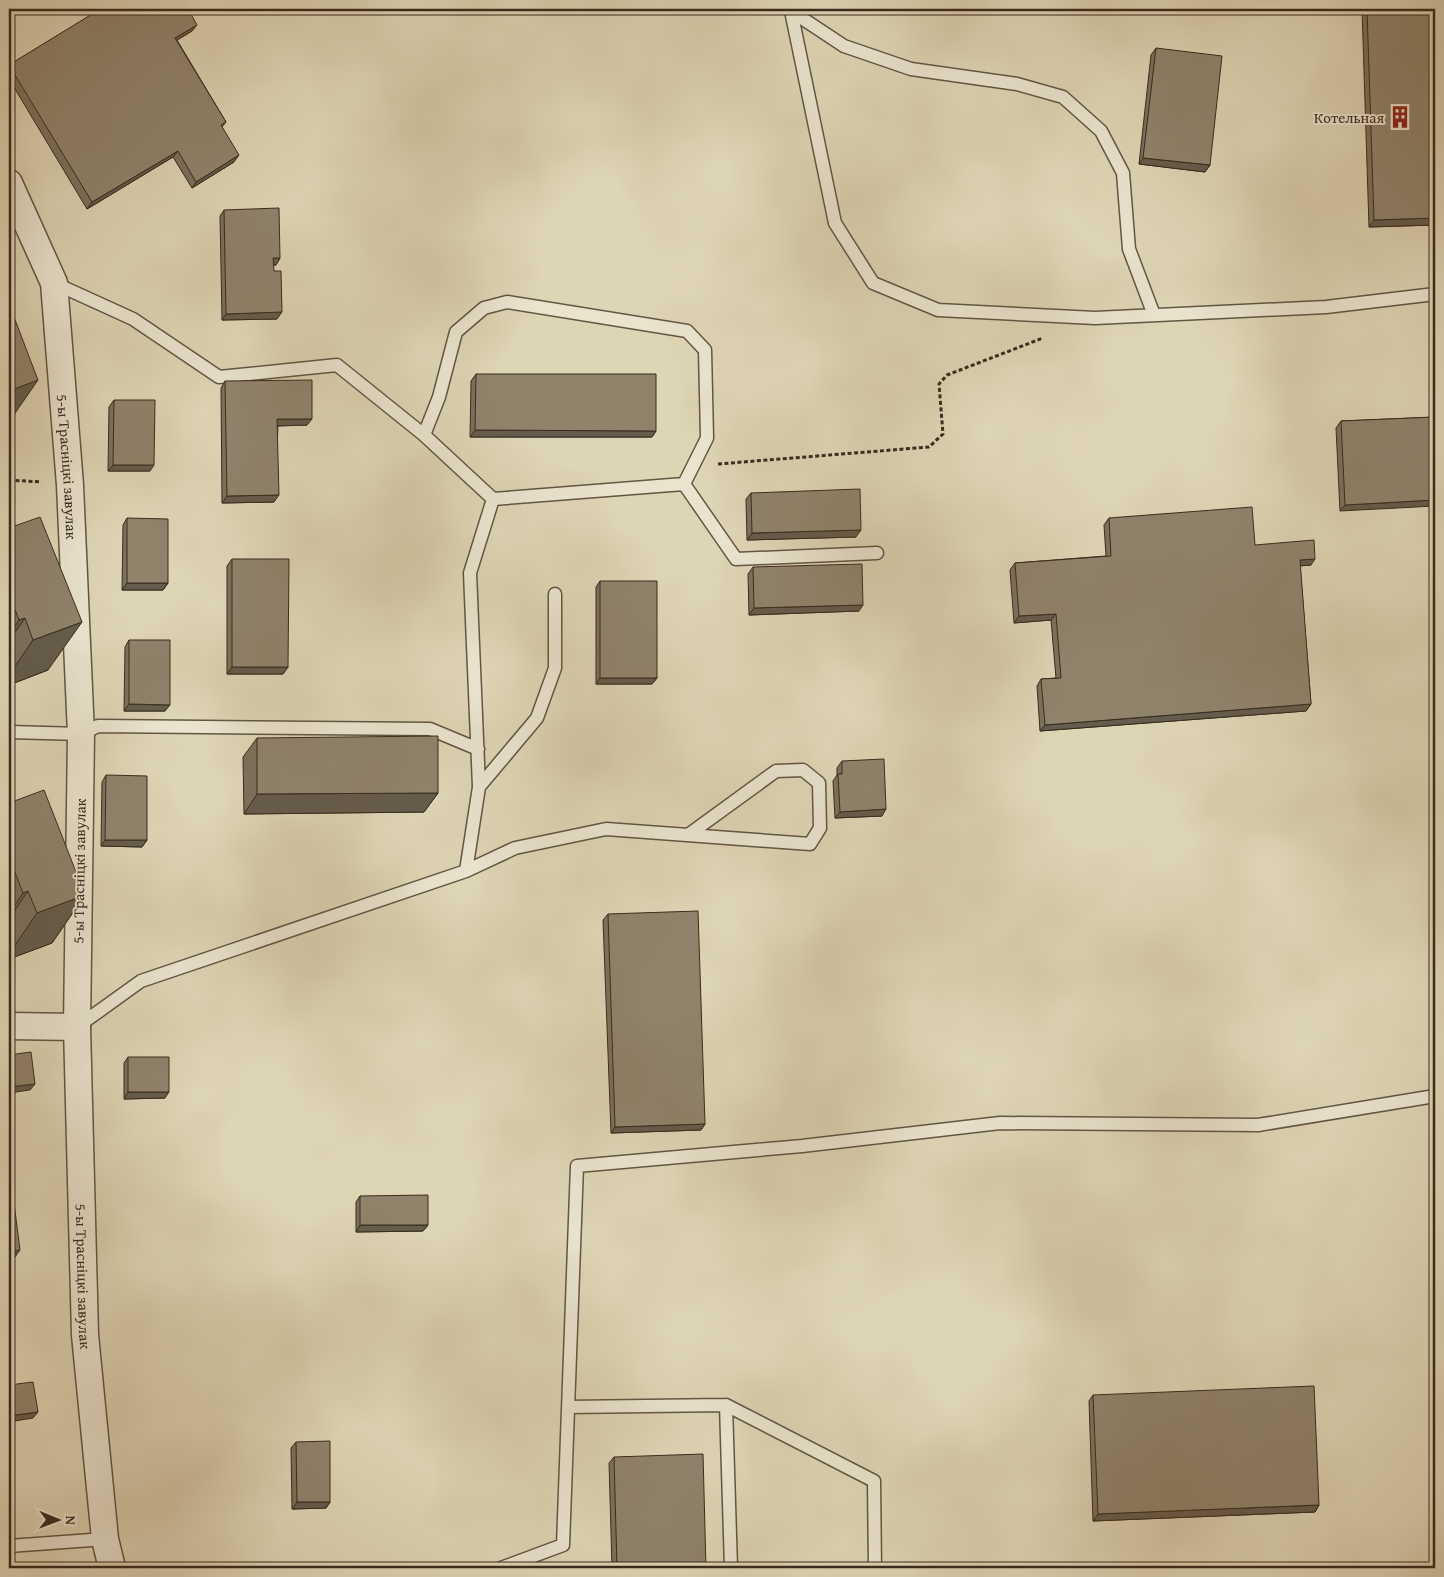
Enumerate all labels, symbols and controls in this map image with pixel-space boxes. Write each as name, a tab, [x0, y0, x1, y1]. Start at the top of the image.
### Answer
building icon: Котельная	[1387, 104, 1413, 130]
place label: Котельная	[1314, 107, 1384, 128]
street label: 5-ы Трасніцкі завулак	[52, 393, 83, 540]
street label: 5-ы Трасніцкі завулак	[67, 798, 91, 944]
street label: 5-ы Трасніцкі завулак	[71, 1203, 97, 1350]
north arrow	[32, 1494, 82, 1544]
text: N	[61, 1515, 81, 1526]

